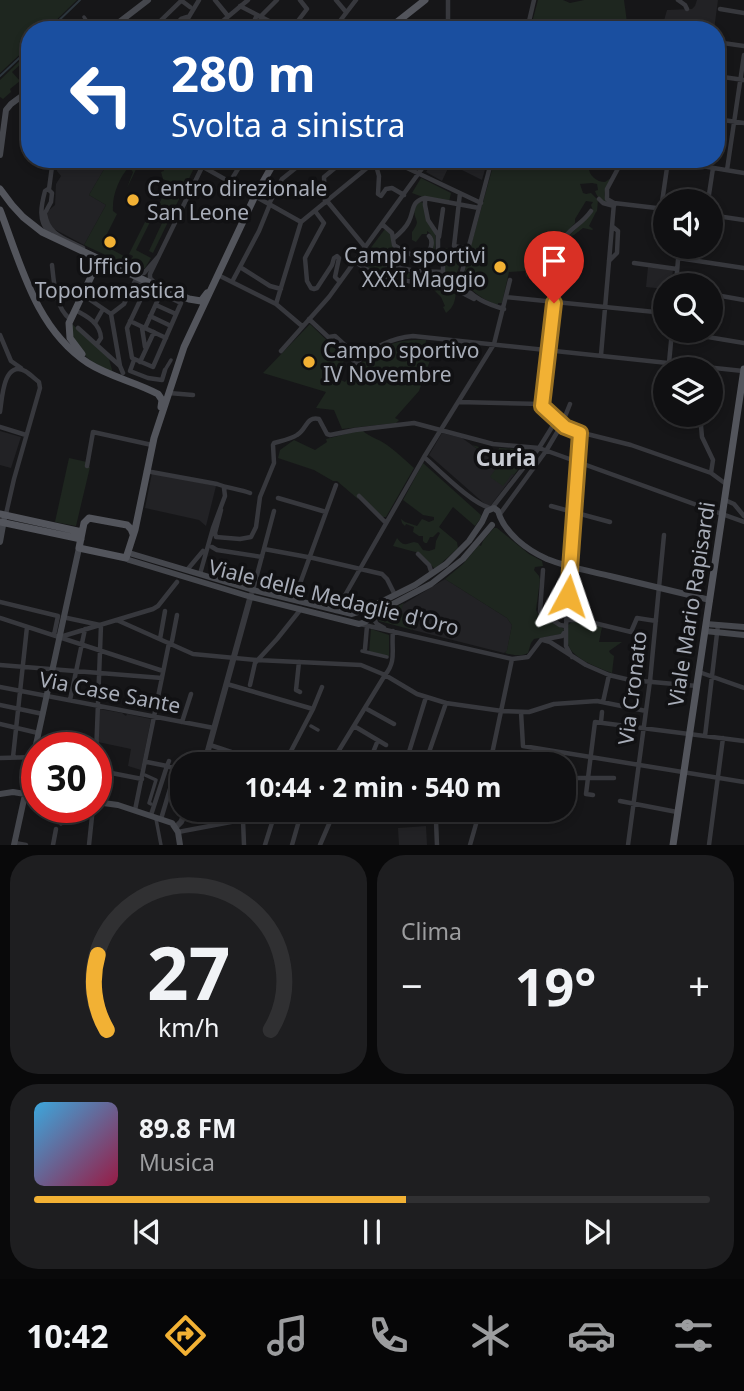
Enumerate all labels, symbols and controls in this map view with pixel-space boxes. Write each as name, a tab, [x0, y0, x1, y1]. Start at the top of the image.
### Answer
text: 280 m	[171, 40, 316, 106]
icon: left	[56, 49, 147, 140]
text: Svolta a sinistra	[171, 103, 406, 146]
place label: Centro direzionale San Leone	[147, 174, 327, 226]
map controls	[653, 189, 723, 427]
button: sound	[653, 189, 723, 259]
marker: Centro direzionale San Leone	[125, 192, 141, 208]
pin	[524, 231, 584, 303]
marker: Ufficio Toponomastica	[102, 234, 118, 250]
place label: Campi sportivi XXXI Maggio	[344, 241, 486, 293]
icon: arrive	[535, 242, 573, 280]
place label: Ufficio Toponomastica	[35, 252, 185, 304]
marker: Campi sportivi XXXI Maggio	[492, 259, 508, 275]
button: search	[653, 273, 723, 343]
place label: Campo sportivo IV Novembre	[323, 336, 480, 388]
marker: Campo sportivo IV Novembre	[301, 354, 317, 370]
button: layers	[653, 357, 723, 427]
district label: Curia	[476, 441, 536, 473]
street label: Viale Mario Rapisardi	[661, 499, 721, 709]
street label: Viale delle Medaglie d'Oro	[206, 552, 462, 642]
position arrow	[531, 559, 605, 633]
street label: Via Cronato	[611, 629, 653, 747]
street label: Via Case Sante	[37, 665, 183, 719]
speed limit sign: 30	[21, 732, 112, 823]
text: 10:44 · 2 min · 540 m	[245, 769, 501, 805]
text: Clima	[401, 915, 462, 947]
text: 27	[147, 923, 230, 1022]
text: 19°	[515, 950, 596, 1021]
text: −	[401, 959, 423, 1011]
text: +	[688, 959, 710, 1011]
text: km/h	[158, 1010, 219, 1044]
text: 89.8 FM	[139, 1110, 236, 1146]
text: Musica	[139, 1146, 215, 1178]
icon: previous	[128, 1213, 166, 1251]
icon: pause	[353, 1213, 391, 1251]
icon: next	[578, 1213, 616, 1251]
icon: directions	[161, 1311, 210, 1360]
icon: music	[263, 1311, 312, 1360]
icon: phone	[364, 1311, 413, 1360]
icon: climate	[466, 1311, 515, 1360]
icon: car	[567, 1311, 616, 1360]
icon: filters	[669, 1311, 718, 1360]
text: 10:42	[26, 1314, 108, 1357]

